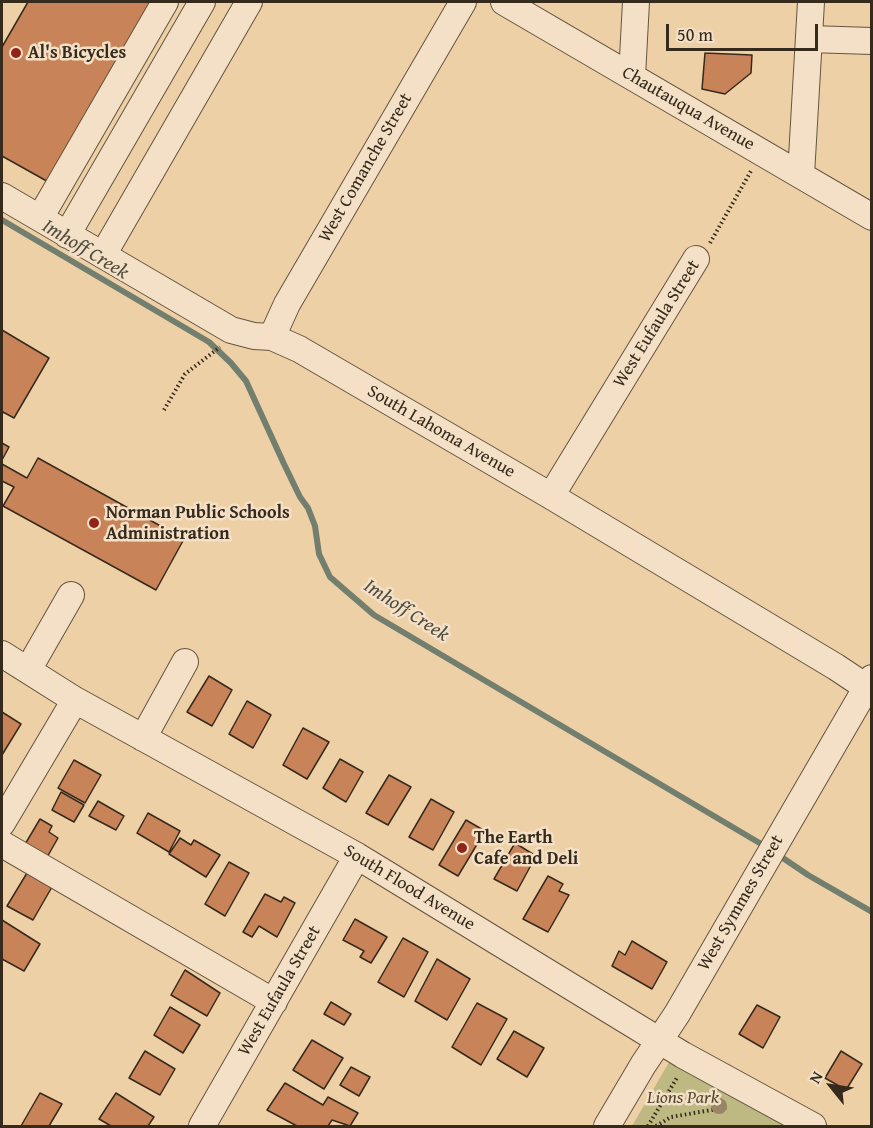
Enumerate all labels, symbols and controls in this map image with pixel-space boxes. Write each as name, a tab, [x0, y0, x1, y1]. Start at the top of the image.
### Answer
scale bar	[669, 12, 820, 50]
text: 50 m	[677, 21, 713, 48]
place label: Al's Bicycles	[28, 42, 126, 64]
marker: Al's Bicycles	[9, 46, 23, 60]
street label: Chautauqua Avenue	[618, 62, 758, 156]
street label: West Comanche Street	[315, 90, 417, 246]
water label: Imhoff Creek	[37, 215, 133, 285]
street label: West Eufaula Street	[609, 256, 705, 392]
street label: South Lahoma Avenue	[363, 381, 519, 483]
place label: Norman Public Schools Administration	[106, 502, 290, 544]
marker: Norman Public Schools Administration	[87, 516, 101, 530]
water label: Imhoff Creek	[359, 575, 453, 647]
place label: The Earth Cafe and Deli	[474, 827, 578, 870]
street label: West Symmes Street	[693, 831, 789, 975]
street label: South Flood Avenue	[339, 840, 479, 936]
marker: The Earth Cafe and Deli	[455, 841, 469, 855]
street label: West Eufaula Street	[234, 922, 326, 1060]
north arrow	[801, 1056, 861, 1116]
text: N	[802, 1066, 828, 1088]
park label: Lions Park	[647, 1087, 719, 1109]

